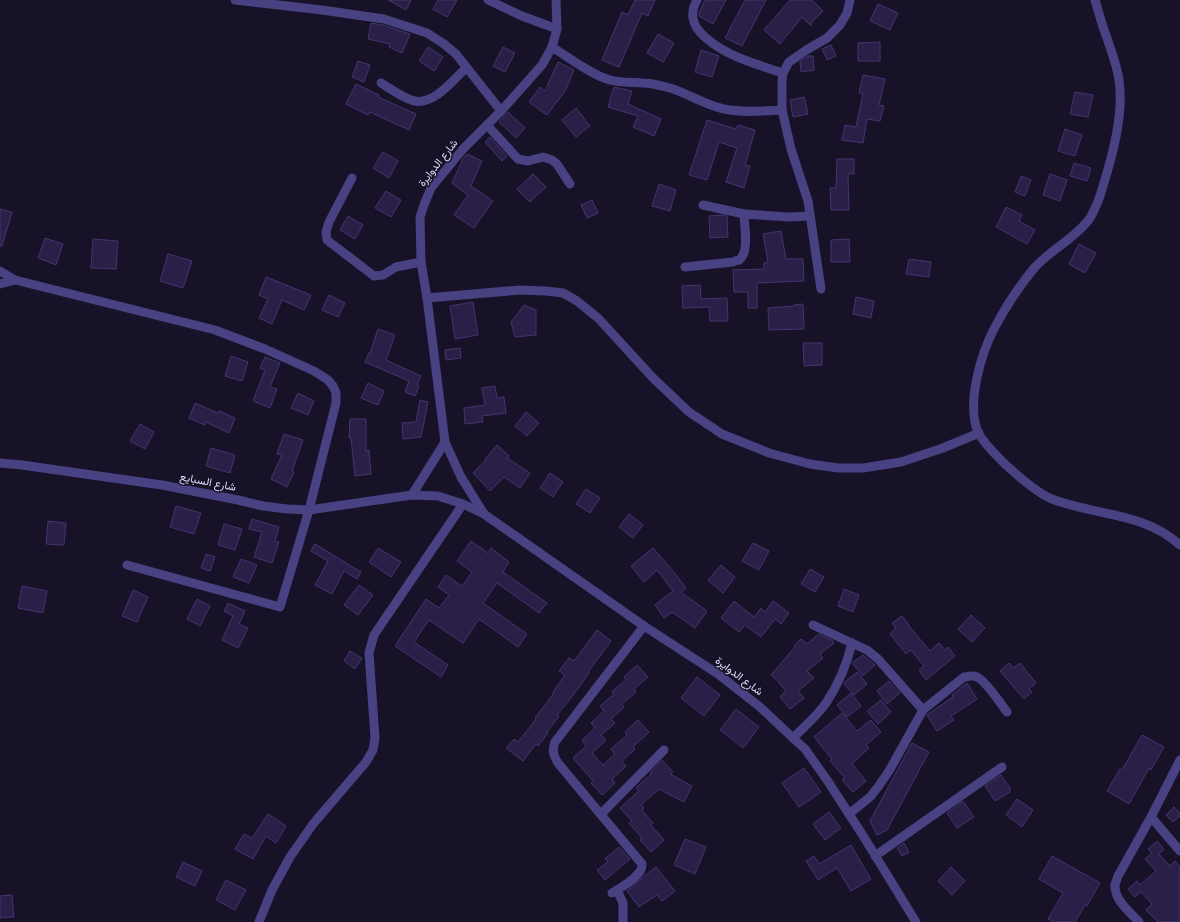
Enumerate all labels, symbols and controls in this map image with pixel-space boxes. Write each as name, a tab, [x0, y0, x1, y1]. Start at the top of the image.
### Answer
street label: شارع الدوايرة	[416, 137, 461, 190]
street label: شارع السبايع	[179, 470, 238, 495]
street label: شارع الدوايرة	[712, 654, 766, 699]

